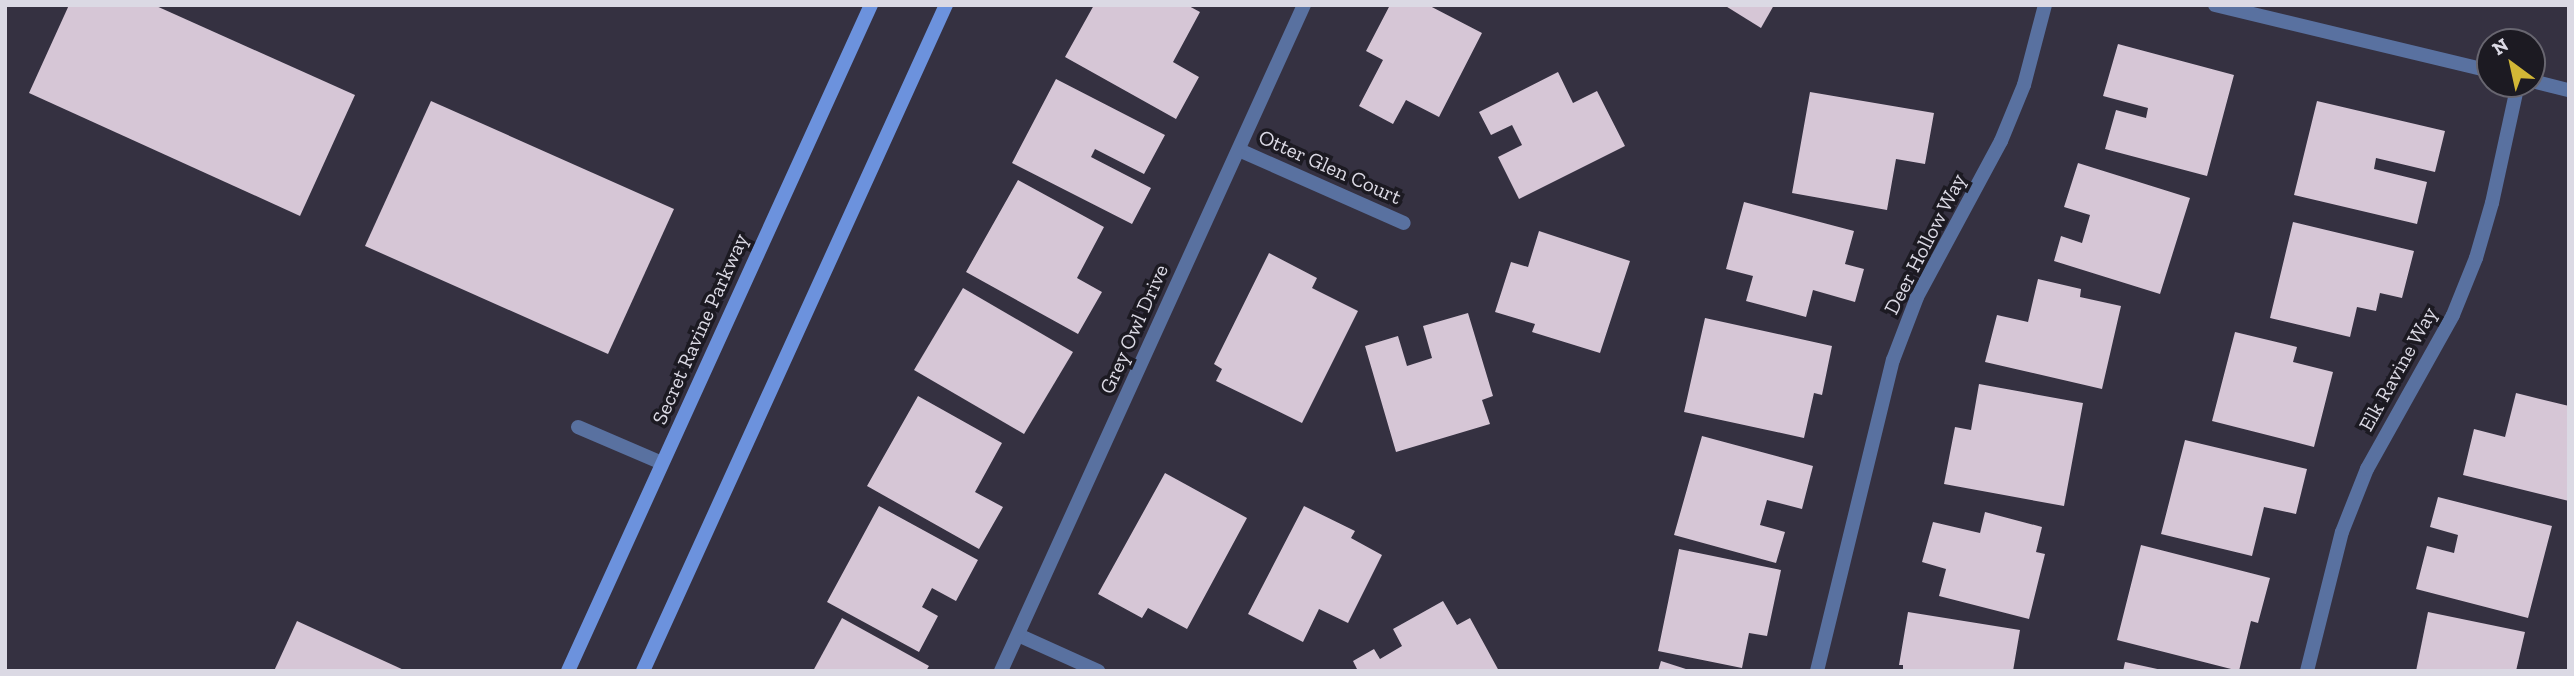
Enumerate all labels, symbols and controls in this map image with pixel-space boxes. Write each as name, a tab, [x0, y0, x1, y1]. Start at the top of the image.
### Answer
north arrow	[2476, 28, 2546, 98]
text: N	[2488, 33, 2513, 60]
street label: Otter Glen Court	[1255, 124, 1405, 210]
street label: Deer Hollow Way	[1878, 169, 1972, 319]
street label: Secret Ravine Parkway	[647, 230, 753, 428]
street label: Grey Owl Drive	[1094, 260, 1174, 398]
street label: Elk Ravine Way	[2353, 302, 2443, 436]

